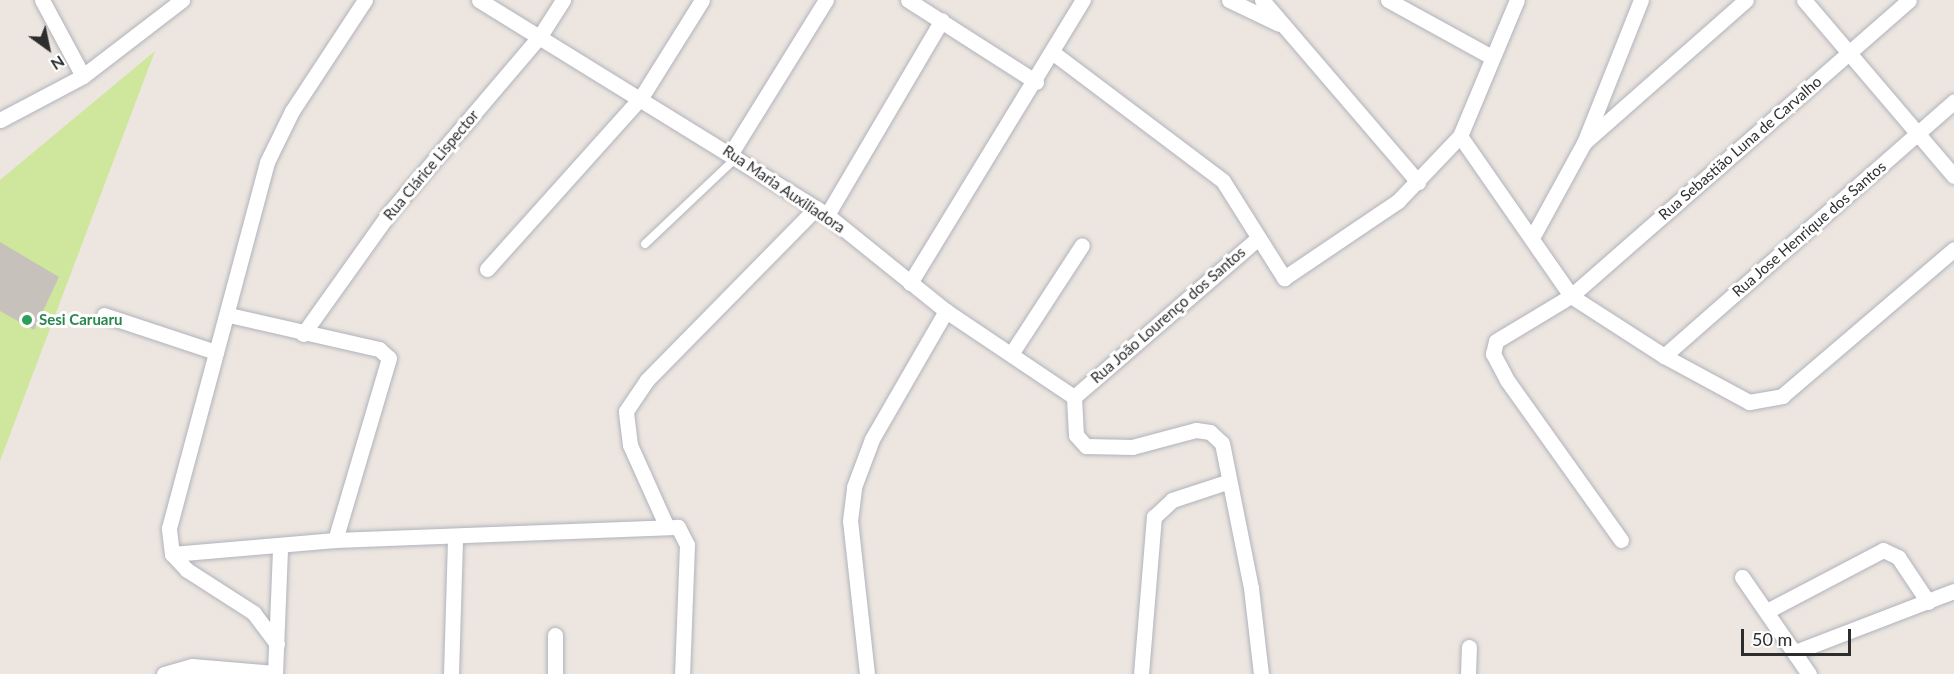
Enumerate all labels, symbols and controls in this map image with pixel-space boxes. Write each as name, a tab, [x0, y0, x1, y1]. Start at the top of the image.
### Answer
north arrow	[18, 18, 78, 78]
text: N	[48, 52, 68, 75]
street label: Rua Sebastião Luna de Carvalho	[1655, 72, 1825, 224]
street label: Rua Clárice Lispector	[380, 106, 482, 224]
street label: Rua Maria Auxiliadora	[719, 141, 849, 237]
street label: Rua Jose Henrique dos Santos	[1728, 157, 1890, 301]
street label: Rua João Lourenço dos Santos	[1087, 243, 1249, 387]
place label: Sesi Caruaru	[39, 311, 123, 329]
marker: Sesi Caruaru	[20, 313, 34, 327]
scale bar	[1744, 617, 1854, 655]
text: 50 m	[1752, 628, 1792, 650]

